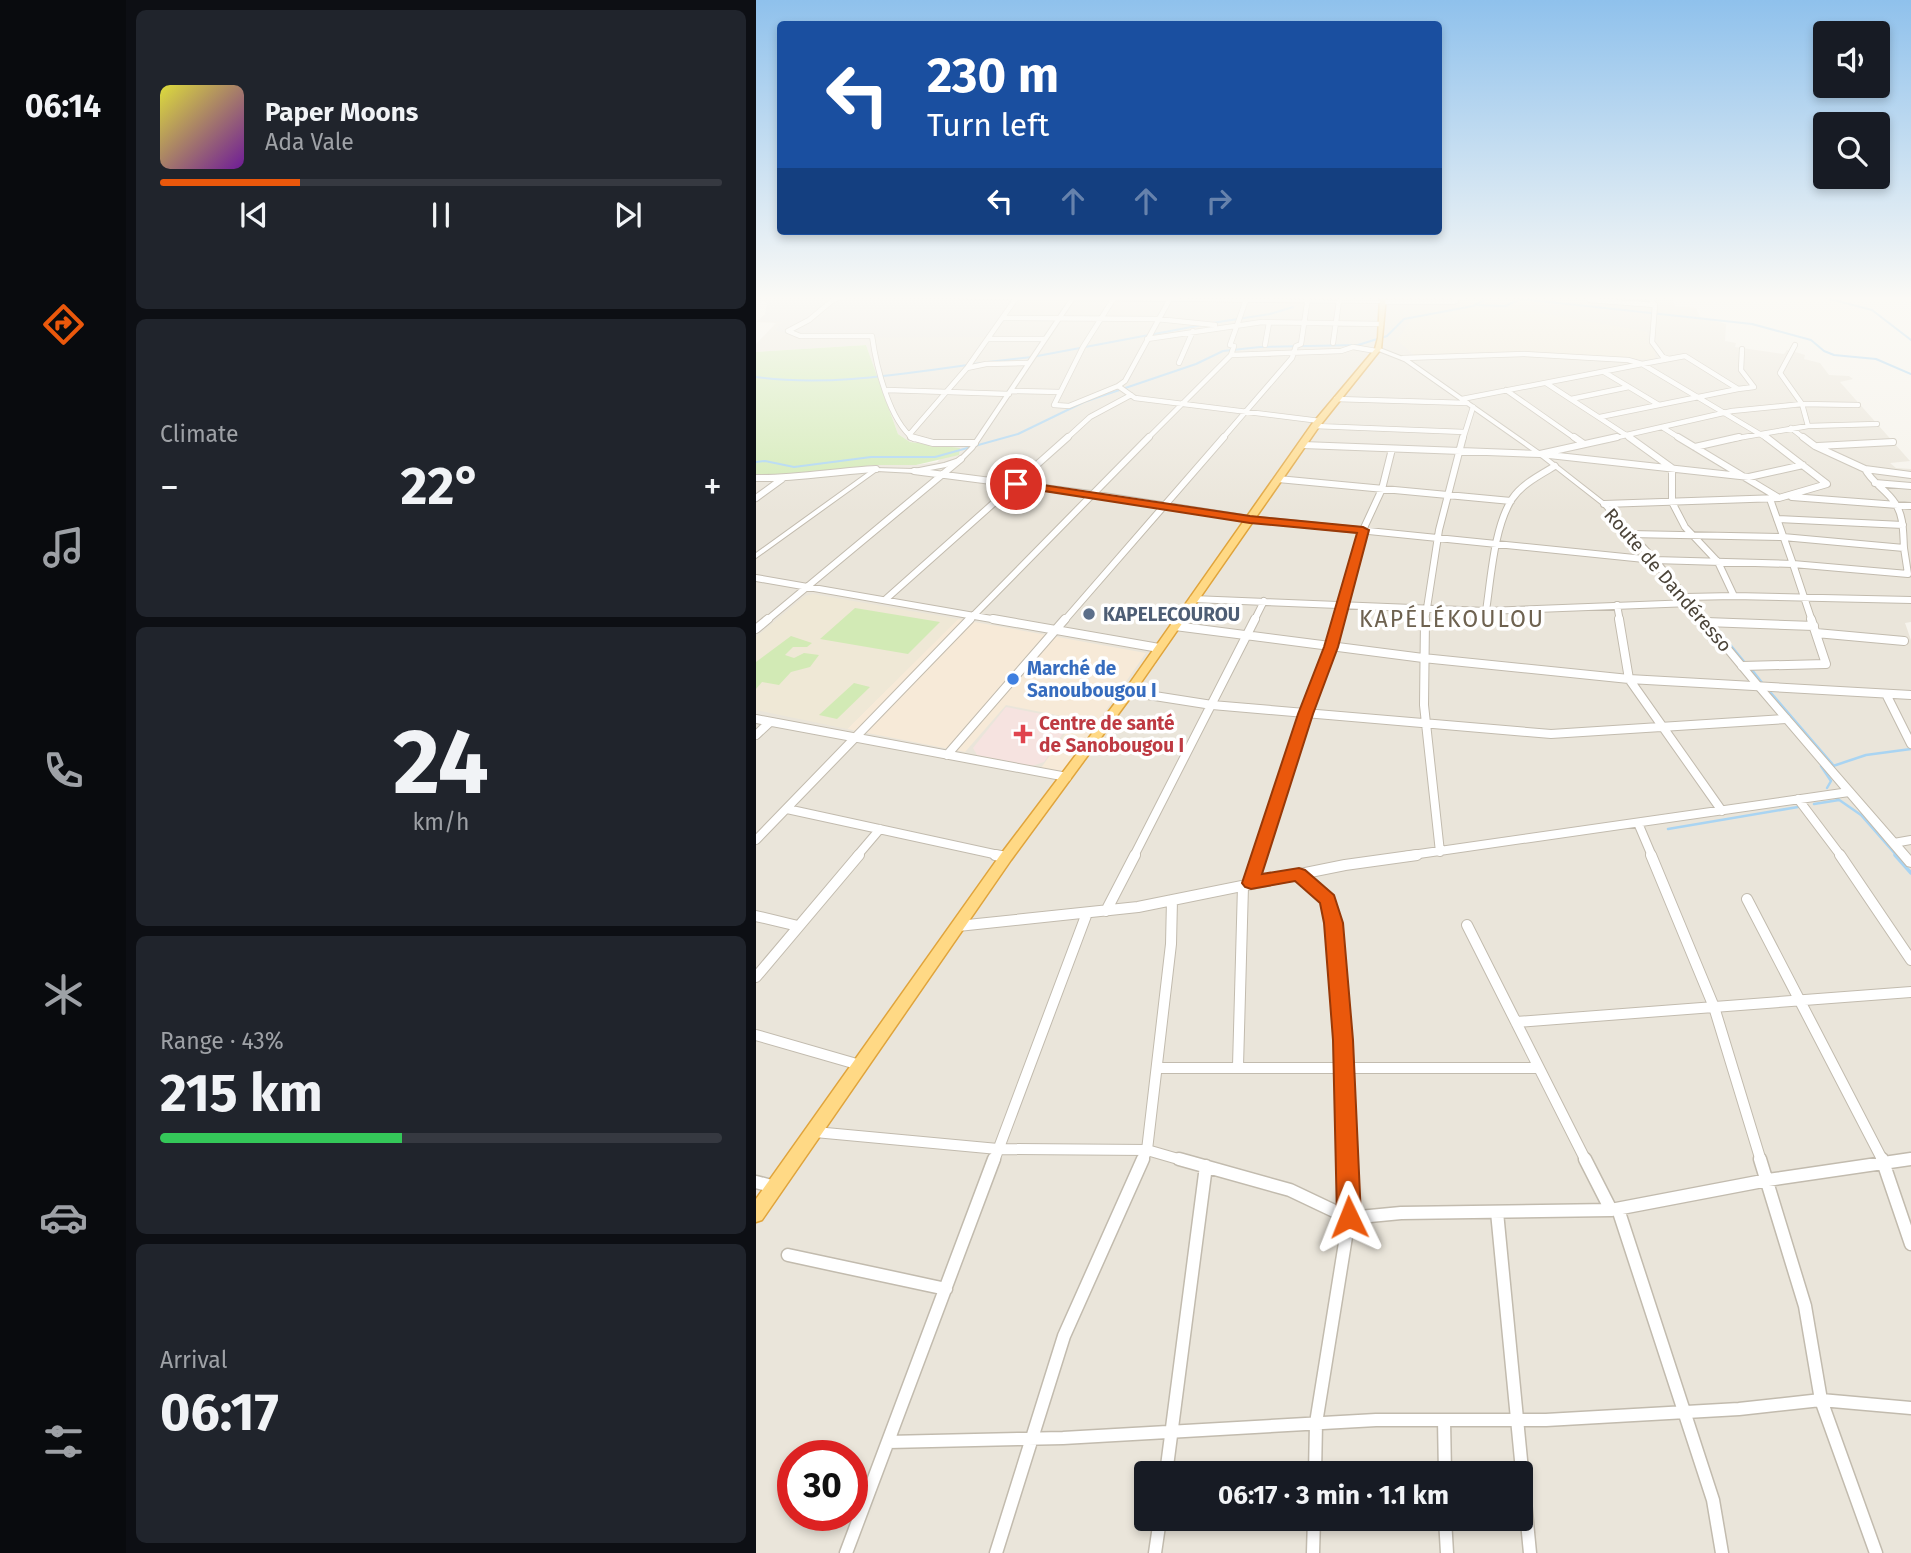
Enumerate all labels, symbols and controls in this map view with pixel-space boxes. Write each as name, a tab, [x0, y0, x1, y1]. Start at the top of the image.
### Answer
map controls	[1813, 21, 1890, 189]
button: sound	[1813, 21, 1890, 98]
text: 230 m	[927, 46, 1059, 105]
icon: left	[812, 49, 903, 140]
text: 06:14	[25, 87, 101, 125]
text: Paper Moons	[265, 97, 418, 128]
text: Turn left	[927, 106, 1049, 144]
button: search	[1813, 112, 1890, 189]
text: Ada Vale	[265, 128, 354, 156]
icon: left	[981, 182, 1019, 220]
icon: ahead	[1054, 182, 1092, 220]
icon: ahead	[1127, 182, 1165, 220]
icon: right	[1200, 182, 1238, 220]
icon: previous	[235, 196, 273, 234]
icon: pause	[422, 196, 460, 234]
icon: next	[609, 196, 647, 234]
icon: directions	[39, 300, 88, 349]
text: Climate	[160, 420, 239, 448]
pin	[986, 454, 1046, 514]
text: 22°	[401, 455, 481, 518]
text: −	[160, 464, 179, 510]
text: +	[703, 464, 722, 510]
icon: arrive	[997, 465, 1035, 503]
street label: Route de Dandéresso	[1599, 503, 1737, 657]
icon: music	[39, 523, 88, 572]
place label: KAPELECOUROU	[1103, 603, 1240, 626]
district label: KAPÉLÉKOULOU	[1359, 604, 1545, 633]
marker: KAPELECOUROU	[1081, 606, 1097, 622]
place label: Marché de Sanoubougou I	[1027, 657, 1157, 702]
marker: Marché de Sanoubougou I	[1005, 671, 1021, 687]
text: 24	[393, 708, 489, 817]
place label: Centre de santé de Sanobougou I	[1039, 712, 1184, 757]
marker: Centre de santé de Sanobougou I	[1013, 724, 1033, 744]
icon: phone	[39, 746, 88, 795]
text: km/h	[413, 808, 469, 836]
icon: climate	[39, 970, 88, 1019]
text: Range · 43%	[160, 1027, 284, 1055]
text: 215 km	[160, 1062, 323, 1125]
position arrow	[1312, 1180, 1386, 1254]
icon: car	[39, 1193, 88, 1242]
text: Arrival	[160, 1346, 227, 1374]
text: 06:17	[160, 1381, 279, 1444]
icon: filters	[39, 1417, 88, 1466]
speed limit sign: 30	[777, 1440, 868, 1531]
text: 06:17 · 3 min · 1.1 km	[1218, 1480, 1449, 1511]

